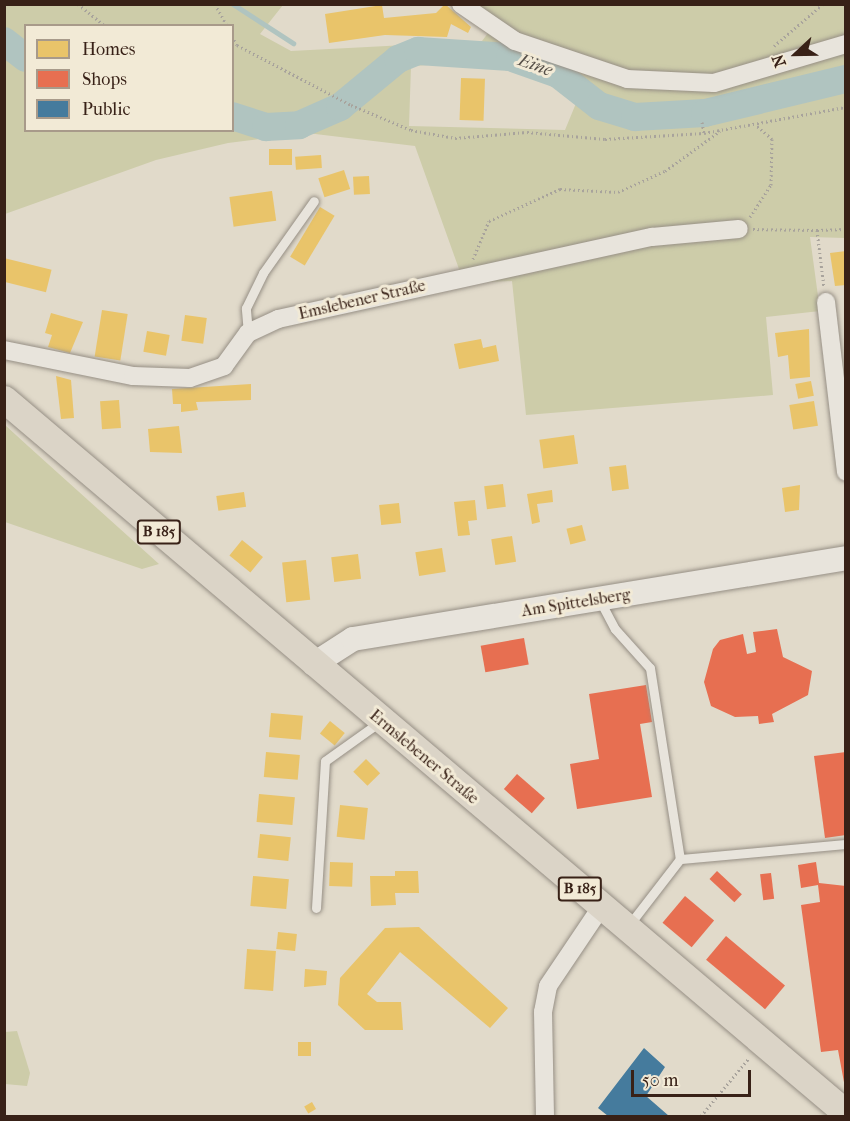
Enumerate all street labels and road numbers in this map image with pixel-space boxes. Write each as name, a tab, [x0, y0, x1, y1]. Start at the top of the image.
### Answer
street label: Emslebener Straße	[297, 276, 427, 324]
road number: B 185	[136, 520, 182, 544]
street label: Am Spittelsberg	[520, 585, 632, 621]
street label: Ermslebener Straße	[366, 706, 482, 808]
road number: B 185	[558, 877, 602, 901]

